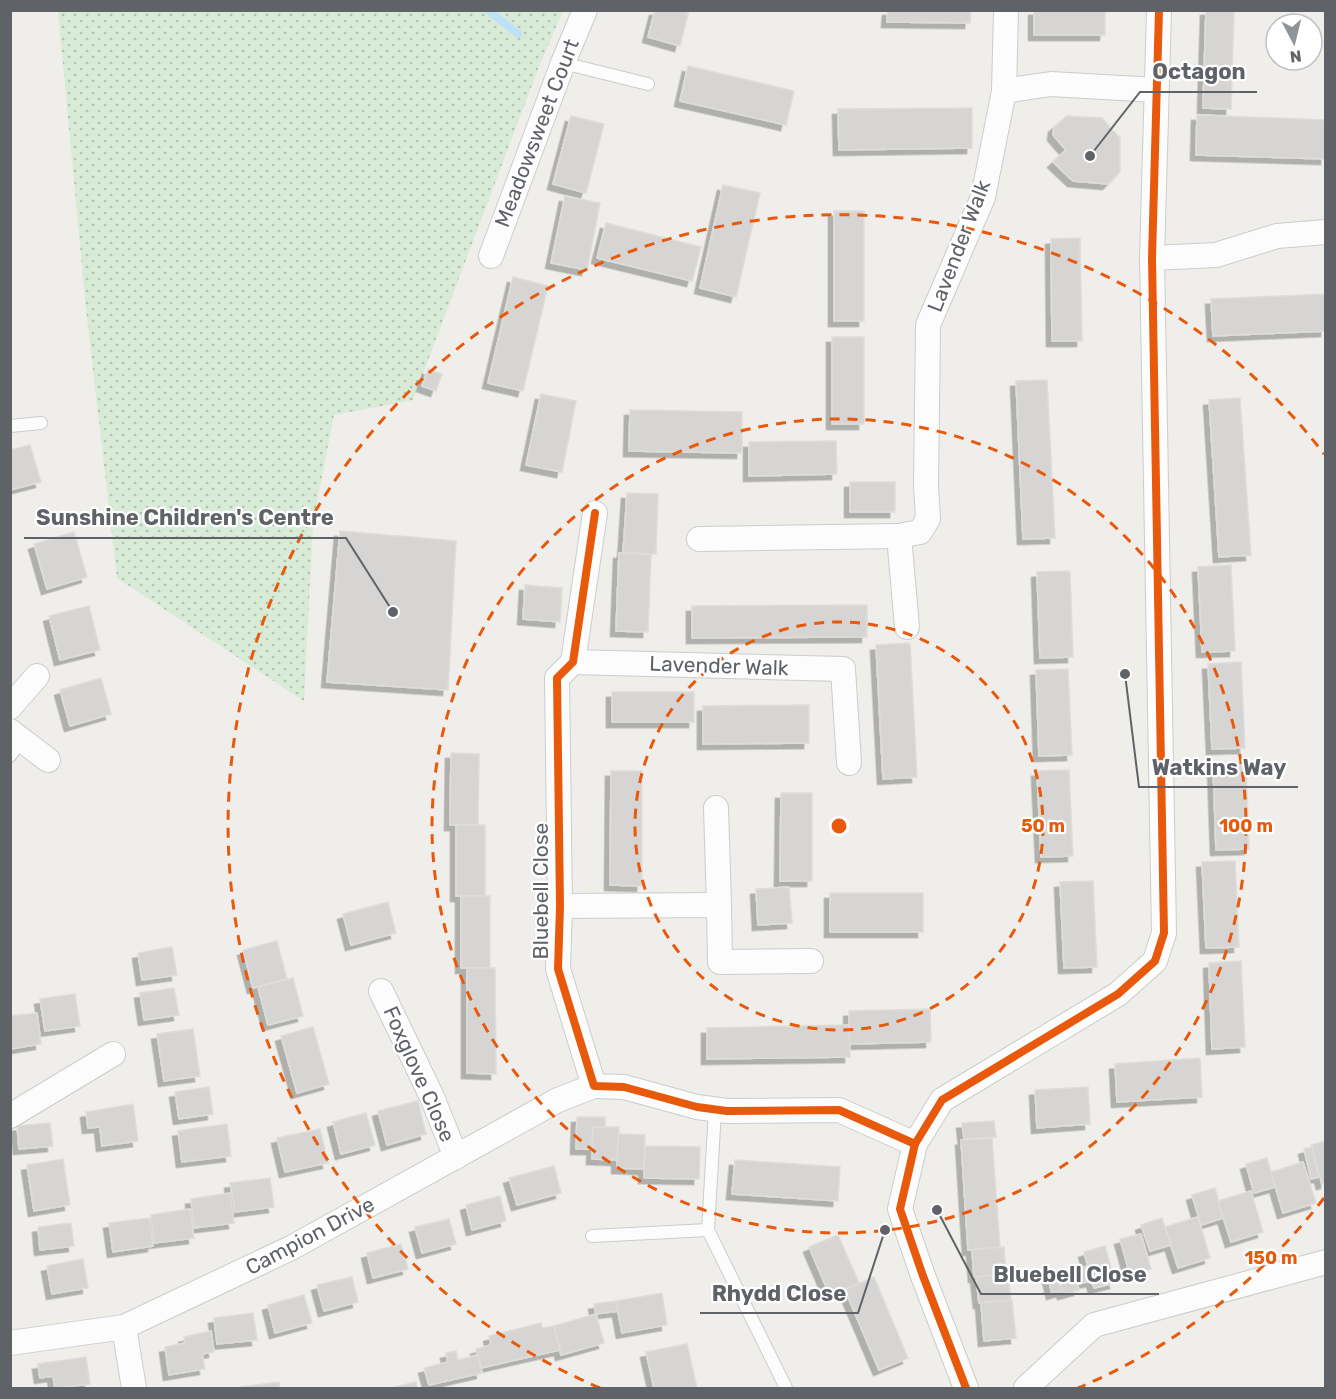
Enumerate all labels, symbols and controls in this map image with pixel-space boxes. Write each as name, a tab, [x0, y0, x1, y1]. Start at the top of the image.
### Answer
north arrow	[1264, 12, 1324, 72]
street label: Meadowsweet Court	[489, 35, 584, 230]
text: N	[1289, 46, 1303, 67]
callout: Octagon	[1140, 52, 1257, 92]
text: Octagon	[1152, 58, 1246, 85]
street label: Lavender Walk	[922, 176, 995, 315]
callout: Sunshine Children's Centre	[24, 498, 346, 538]
text: Sunshine Children's Centre	[36, 504, 334, 531]
street label: Lavender Walk	[649, 651, 789, 680]
callout: Watkins Way	[1139, 747, 1298, 787]
text: Watkins Way	[1152, 754, 1286, 781]
text: 50 m	[1021, 815, 1065, 837]
text: 100 m	[1219, 815, 1273, 837]
centre of rings	[829, 816, 849, 836]
street label: Bluebell Close	[528, 823, 553, 959]
street label: Foxglove Close	[378, 1002, 461, 1146]
street label: Campion Drive	[241, 1191, 378, 1280]
text: 150 m	[1244, 1247, 1298, 1269]
callout: Bluebell Close	[981, 1254, 1159, 1294]
text: Bluebell Close	[993, 1261, 1147, 1288]
callout: Rhydd Close	[700, 1273, 858, 1313]
text: Rhydd Close	[712, 1280, 846, 1307]

